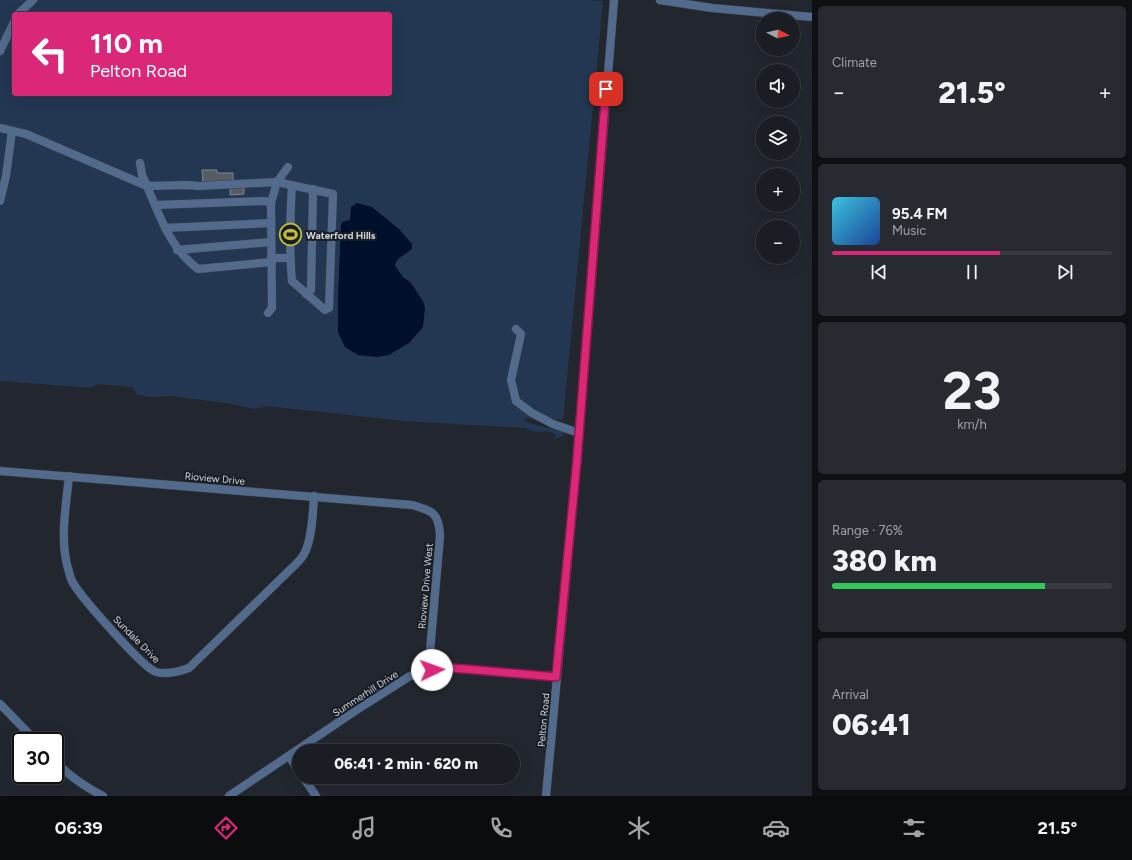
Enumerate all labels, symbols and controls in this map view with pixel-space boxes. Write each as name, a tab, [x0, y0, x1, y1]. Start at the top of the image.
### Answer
north arrow	[756, 12, 800, 56]
map controls	[756, 12, 800, 264]
text: 110 m	[90, 26, 163, 60]
icon: left	[24, 28, 76, 80]
text: Climate	[832, 55, 877, 70]
text: Pelton Road	[90, 60, 187, 82]
button: sound	[756, 64, 800, 108]
pin	[589, 72, 623, 106]
text: 21.5°	[938, 74, 1006, 111]
icon: arrive	[595, 78, 617, 100]
text: −	[832, 79, 846, 106]
text: +	[1098, 79, 1112, 106]
button: layers	[756, 116, 800, 160]
button: +	[756, 168, 800, 212]
text: 95.4 FM	[892, 205, 947, 223]
button: −	[756, 220, 800, 264]
sports icon: Waterford Hills	[277, 222, 303, 248]
text: Music	[892, 223, 926, 238]
place label: Waterford Hills	[306, 229, 376, 242]
icon: previous	[868, 261, 890, 283]
icon: pause	[961, 261, 983, 283]
icon: next	[1054, 261, 1076, 283]
text: 23	[942, 360, 1002, 422]
text: km/h	[957, 417, 987, 432]
street label: Rioview Drive	[184, 469, 246, 488]
text: Range · 76%	[832, 523, 903, 538]
street label: Rioview Drive West	[415, 542, 436, 629]
text: 380 km	[832, 542, 937, 579]
street label: Sundale Drive	[110, 613, 163, 666]
position arrow	[411, 649, 453, 691]
street label: Summerhill Drive	[330, 667, 401, 719]
text: Arrival	[832, 687, 869, 702]
street label: Pelton Road	[535, 692, 552, 747]
text: 06:41	[832, 706, 911, 743]
speed limit sign: 30	[12, 732, 64, 784]
text: 06:41 · 2 min · 620 m	[334, 755, 478, 773]
icon: directions	[212, 814, 240, 842]
icon: music	[350, 814, 378, 842]
icon: phone	[487, 814, 515, 842]
icon: climate	[625, 814, 653, 842]
icon: car	[762, 814, 790, 842]
icon: filters	[900, 814, 928, 842]
text: 06:39	[55, 817, 103, 839]
text: 21.5°	[1037, 817, 1077, 839]

